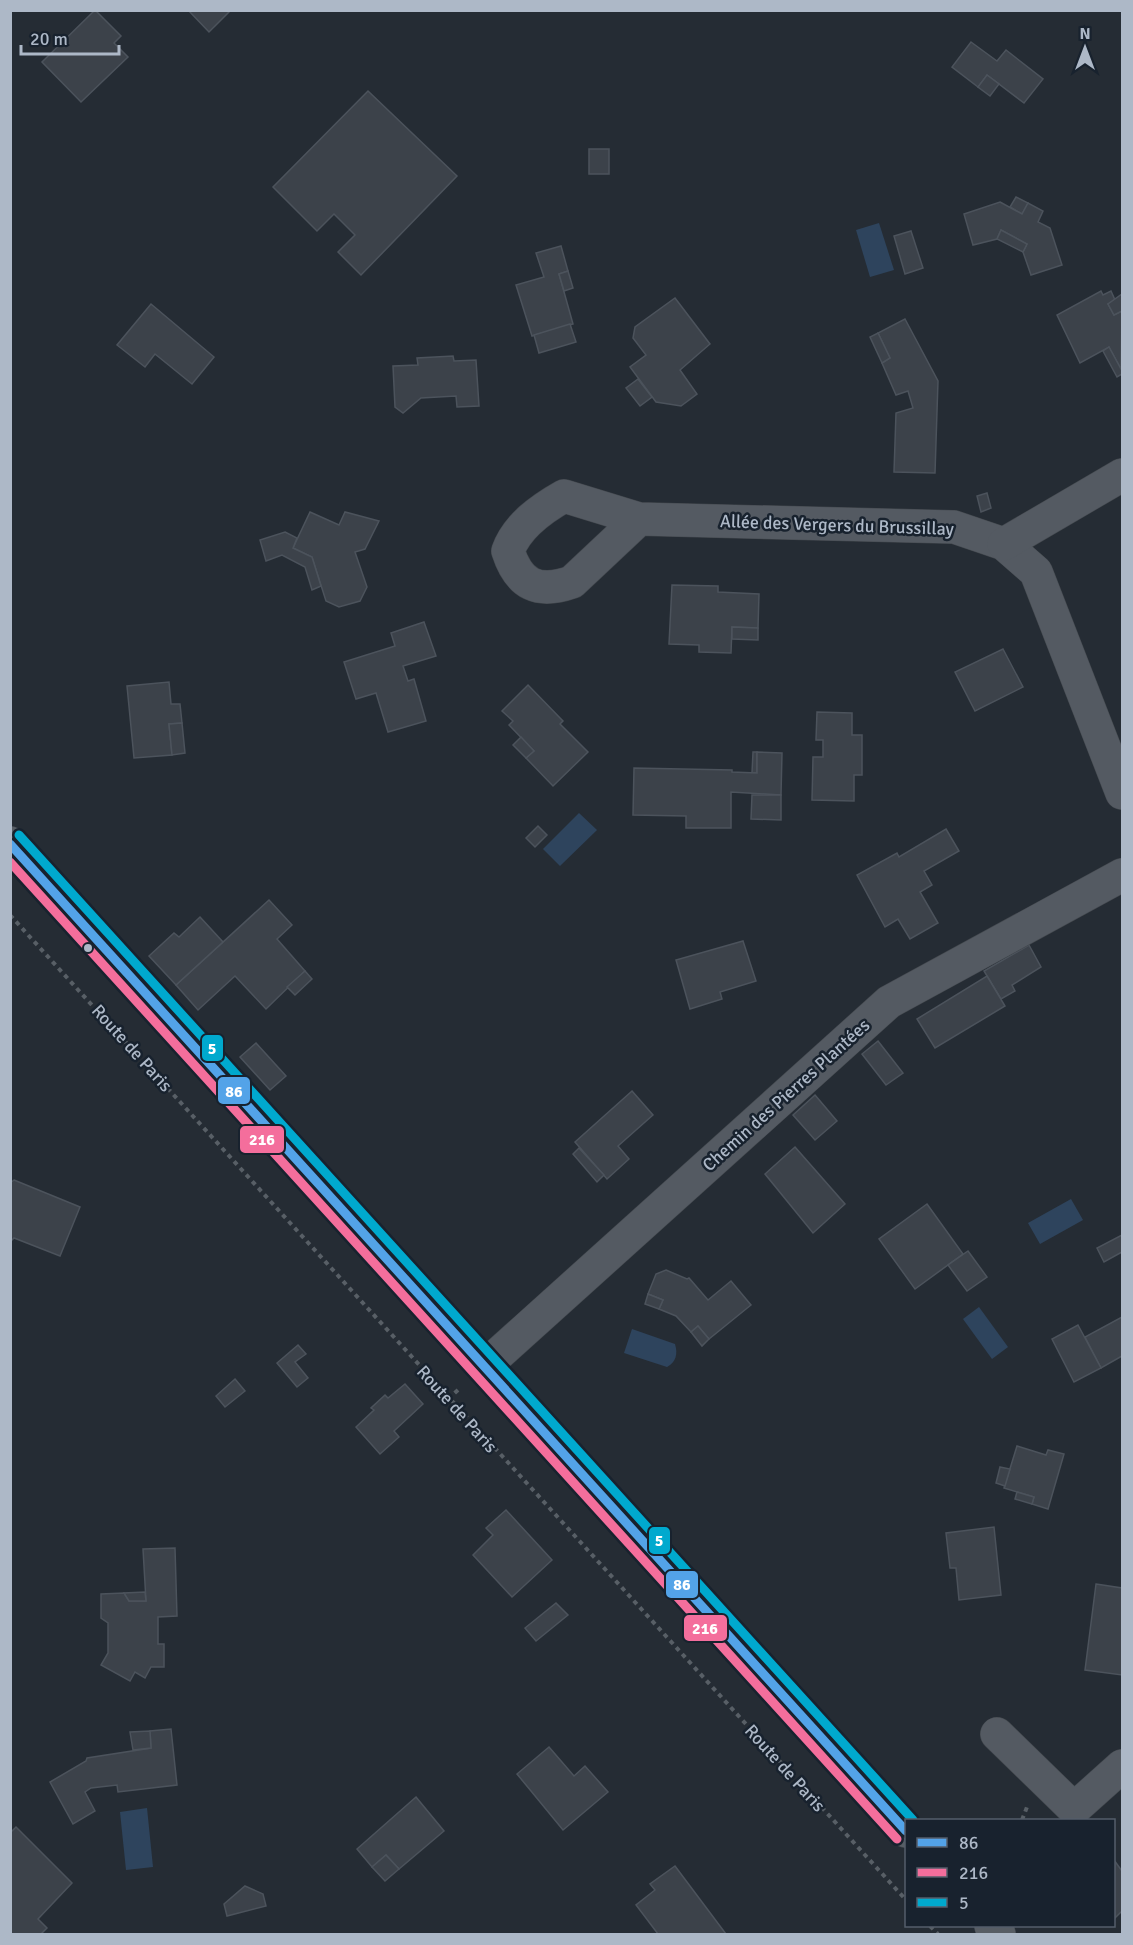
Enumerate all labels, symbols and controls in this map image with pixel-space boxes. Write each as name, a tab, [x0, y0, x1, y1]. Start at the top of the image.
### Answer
scale bar	[21, 18, 118, 56]
north arrow	[1055, 18, 1115, 78]
text: N	[1079, 24, 1091, 44]
text: 20 m	[30, 28, 68, 50]
street label: Allée des Vergers du Brussillay	[720, 510, 955, 540]
unlabelled marker	[82, 942, 94, 954]
street label: Route de Paris	[87, 1000, 177, 1096]
street label: Chemin des Pierres Plantées	[698, 1014, 874, 1176]
line badge: 5	[201, 1034, 224, 1062]
text: 5	[208, 1039, 216, 1059]
line badge: 86	[217, 1076, 251, 1105]
text: 86	[225, 1082, 243, 1102]
line badge: 216	[239, 1125, 285, 1154]
text: 216	[249, 1130, 275, 1150]
street label: Route de Paris	[412, 1361, 502, 1457]
line badge: 5	[648, 1526, 671, 1555]
text: 5	[655, 1531, 663, 1551]
line badge: 86	[665, 1570, 699, 1599]
text: 86	[673, 1575, 691, 1595]
line badge: 216	[683, 1614, 728, 1642]
text: 216	[692, 1619, 718, 1639]
street label: Route de Paris	[740, 1720, 830, 1816]
legend	[905, 1819, 1115, 1927]
text: 86	[959, 1832, 978, 1854]
text: 216	[959, 1862, 988, 1884]
text: 5	[959, 1892, 969, 1914]

